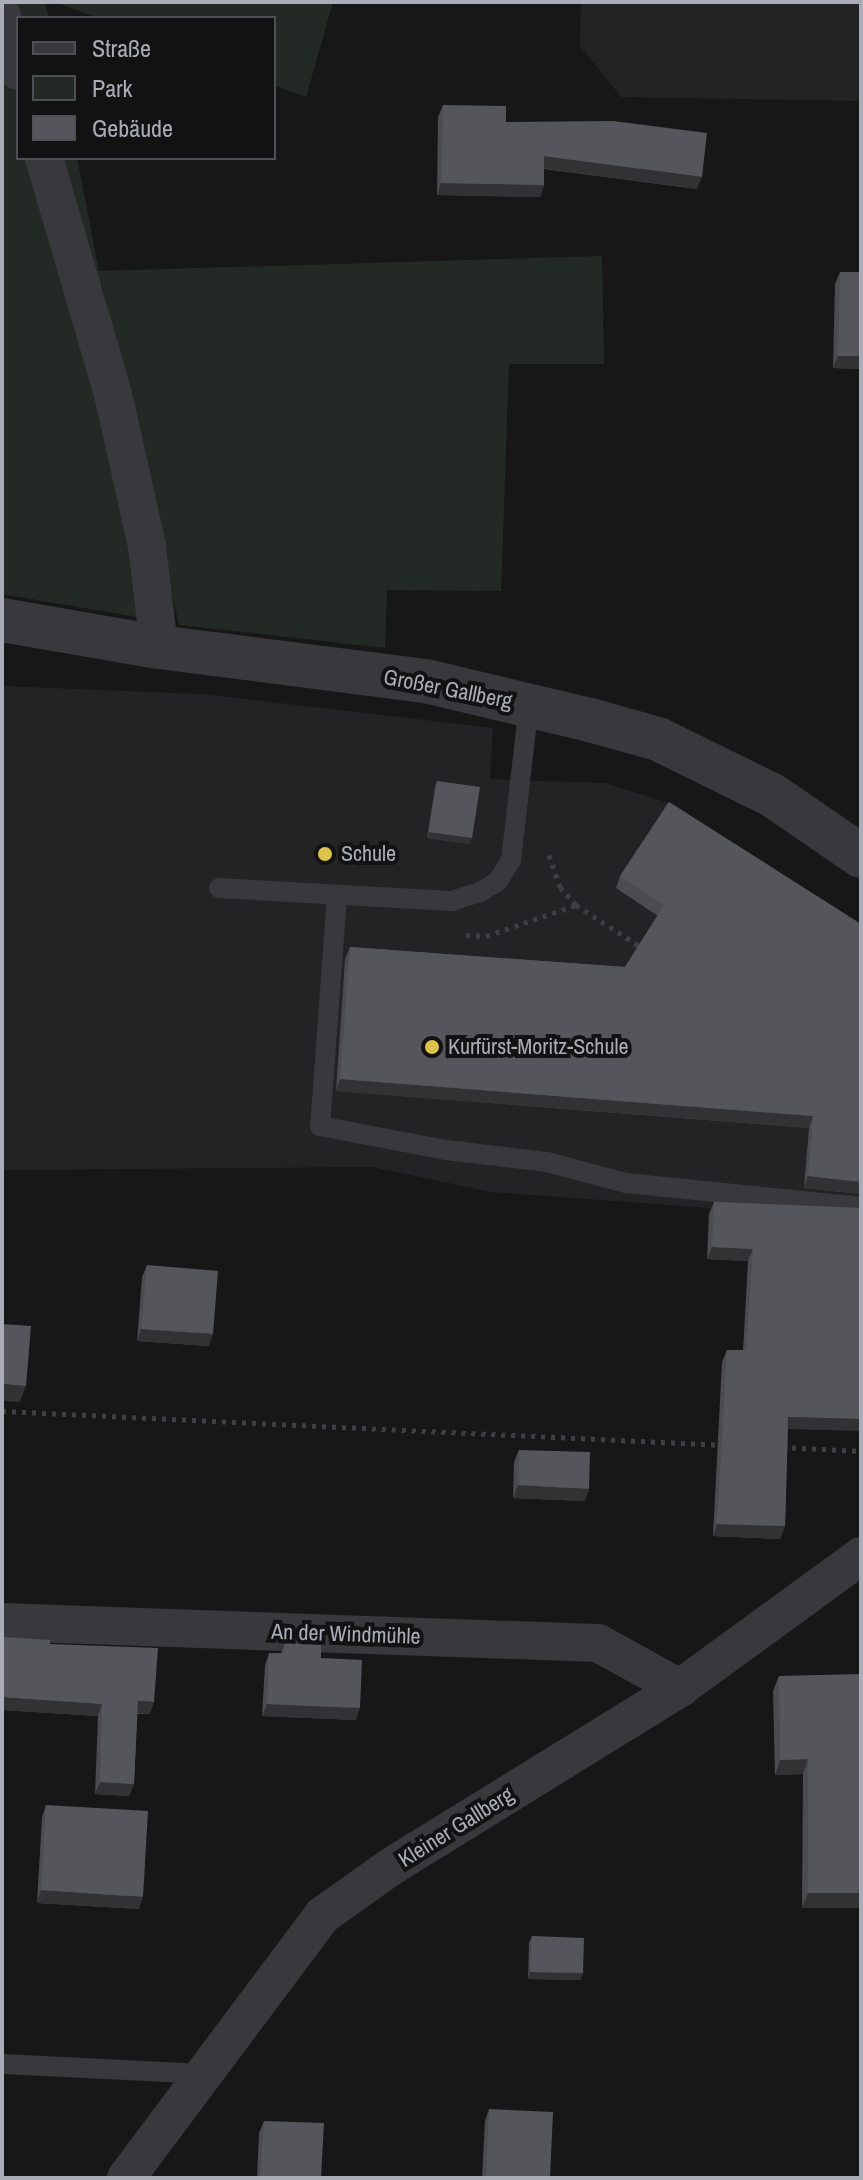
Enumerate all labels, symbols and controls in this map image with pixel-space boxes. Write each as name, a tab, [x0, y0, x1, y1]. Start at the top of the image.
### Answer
legend	[16, 16, 276, 160]
text: Straße	[92, 32, 151, 64]
text: Park	[92, 72, 132, 104]
text: Gebäude	[92, 112, 173, 144]
street label: Großer Gallberg	[382, 664, 514, 714]
place label: Schule	[341, 841, 396, 867]
marker: Schule	[316, 845, 334, 863]
place label: Kurfürst-Moritz-Schule	[448, 1034, 628, 1060]
marker: Kurfürst-Moritz-Schule	[423, 1038, 441, 1056]
street label: An der Windmühle	[271, 1618, 421, 1650]
street label: Kleiner Gallberg	[394, 1781, 518, 1873]

